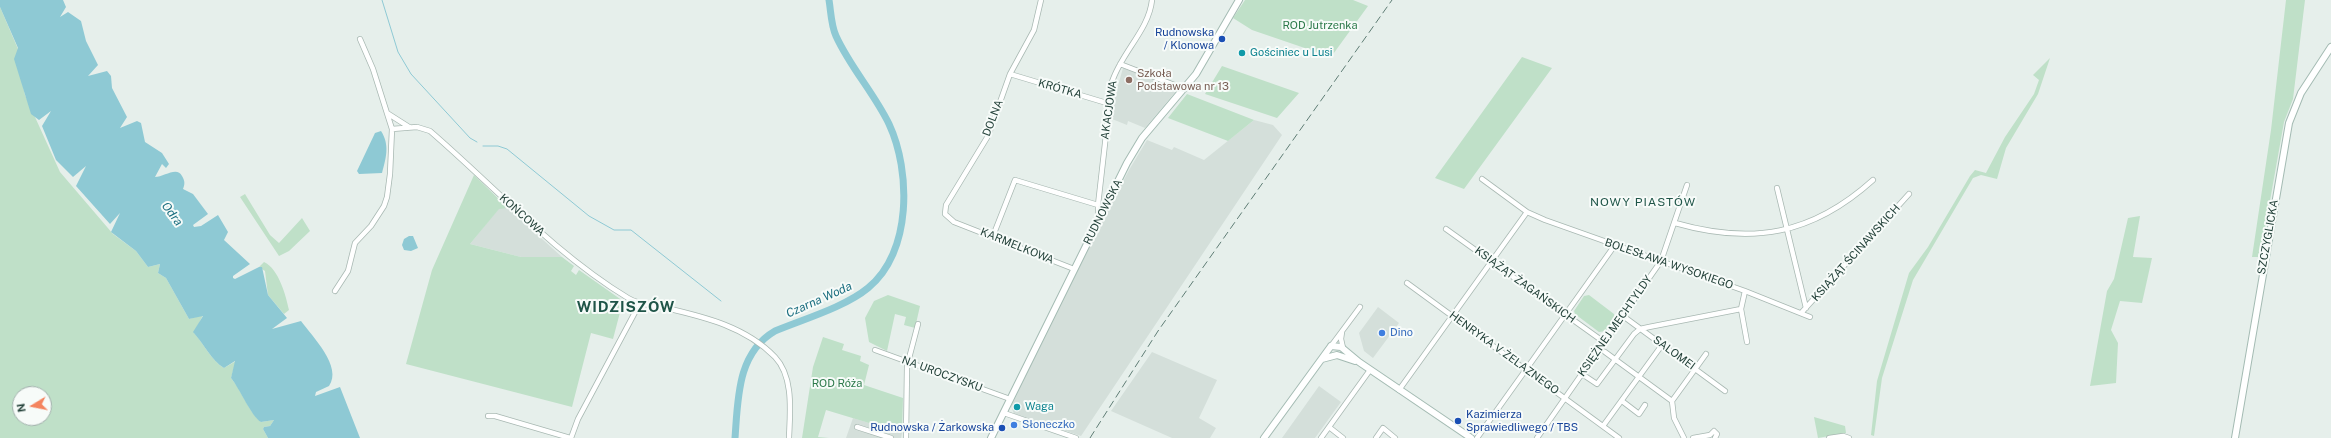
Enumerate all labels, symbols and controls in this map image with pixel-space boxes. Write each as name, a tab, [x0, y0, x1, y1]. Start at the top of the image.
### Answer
park label: ROD Jutrzenka	[1283, 19, 1357, 33]
place label: Rudnowska / Klonowa	[1155, 26, 1214, 52]
marker: Rudnowska / Klonowa	[1217, 34, 1227, 44]
place label: Gościniec u Lusi	[1250, 46, 1333, 60]
marker: Gościniec u Lusi	[1237, 48, 1247, 58]
place label: Szkoła Podstawowa nr 13	[1137, 67, 1229, 93]
marker: Szkoła Podstawowa nr 13	[1124, 75, 1134, 85]
street label: KRÓTKA	[1037, 76, 1083, 102]
street label: AKACJOWA	[1098, 80, 1120, 140]
street label: DOLNA	[980, 98, 1006, 138]
street label: RUDNOWSKA	[1081, 177, 1125, 247]
street label: KOŃCOWA	[497, 191, 547, 239]
district label: NOWY PIASTÓW	[1590, 195, 1696, 209]
water label: Odra	[159, 199, 185, 229]
street label: SZCZYGLICKA	[2255, 199, 2281, 275]
street label: KSIĄŻĄT ŚCINAWSKICH	[1809, 202, 1903, 304]
street label: KARMELKOWA	[978, 225, 1056, 267]
street label: BOLESŁAWA WYSOKIEGO	[1603, 236, 1735, 292]
street label: KSIĄŻĄT ŻAGAŃSKICH	[1472, 244, 1578, 326]
street label: KSIĘŻNEJ MECHTYLDY	[1575, 273, 1655, 379]
water label: Czarna Woda	[784, 279, 854, 321]
district label: WIDZISZÓW	[577, 298, 675, 316]
street label: HENRYKA V ŻELAZNEGO	[1447, 309, 1561, 397]
place label: Dino	[1390, 326, 1413, 340]
marker: Dino	[1377, 328, 1387, 338]
street label: SALOMEI	[1650, 333, 1698, 373]
street label: NA UROCZYSKU	[900, 353, 984, 395]
park label: ROD Róża	[812, 377, 862, 391]
north arrow	[12, 386, 52, 426]
place label: Waga	[1025, 400, 1054, 414]
marker: Waga	[1012, 402, 1022, 412]
text: N	[15, 403, 28, 413]
place label: Kazimierza Sprawiedliwego / TBS	[1466, 408, 1578, 434]
marker: Kazimierza Sprawiedliwego / TBS	[1453, 416, 1463, 426]
place label: Słoneczko	[1022, 418, 1075, 432]
marker: Słoneczko	[1009, 420, 1019, 430]
place label: Rudnowska / Żarkowska	[870, 421, 994, 435]
marker: Rudnowska / Żarkowska	[997, 423, 1007, 433]

